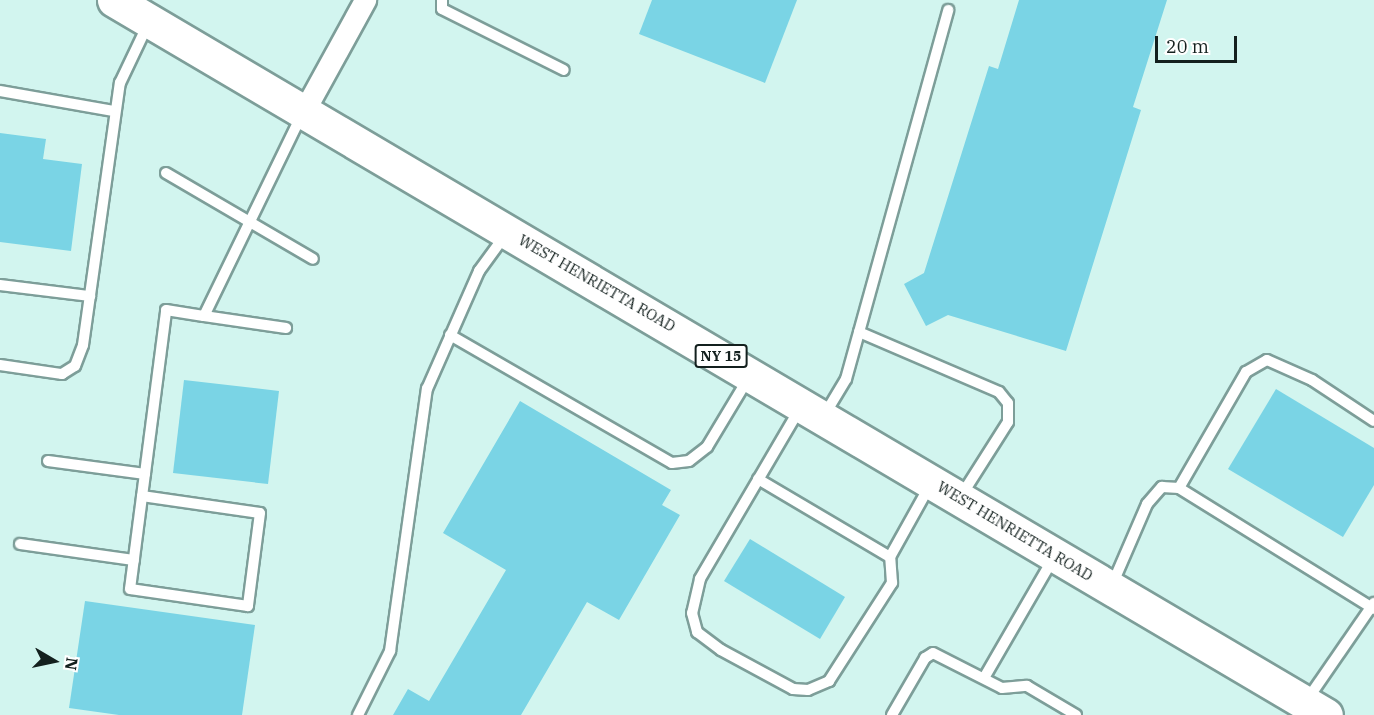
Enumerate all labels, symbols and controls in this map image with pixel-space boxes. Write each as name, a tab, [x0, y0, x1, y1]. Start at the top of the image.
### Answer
scale bar	[1158, 24, 1240, 62]
text: 20 m	[1166, 35, 1209, 58]
street label: WEST HENRIETTA ROAD	[515, 231, 679, 335]
road number: NY 15	[694, 345, 748, 367]
street label: WEST HENRIETTA ROAD	[934, 477, 1096, 585]
north arrow	[24, 631, 84, 691]
text: N	[61, 656, 83, 672]

